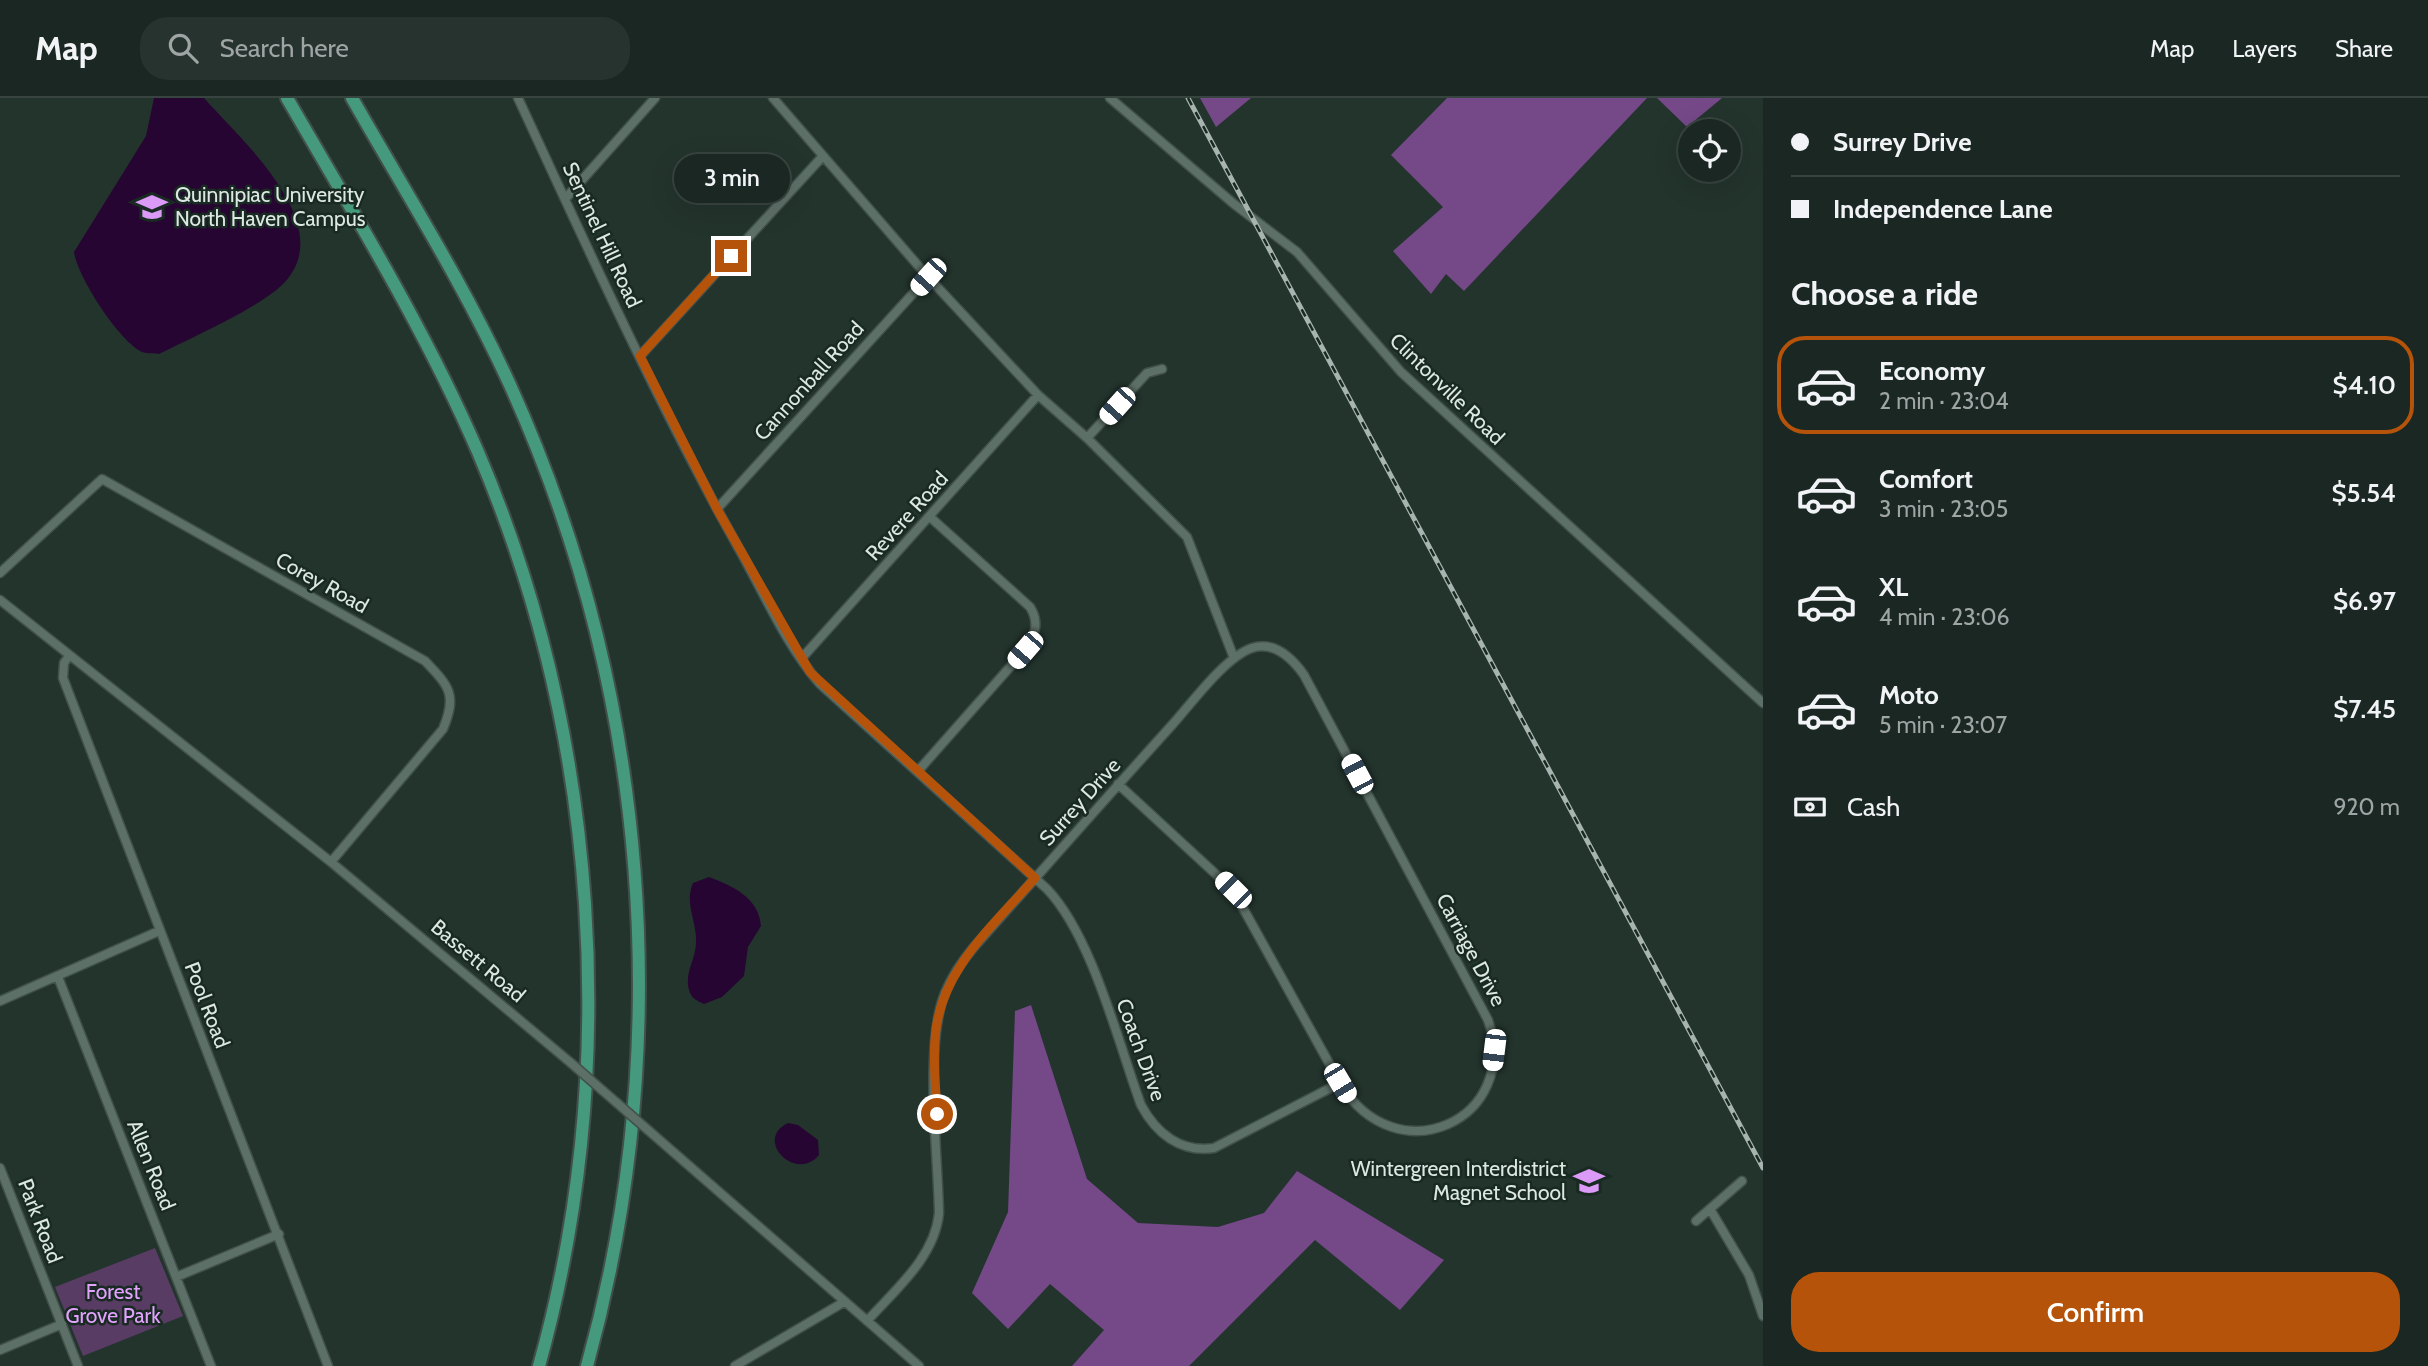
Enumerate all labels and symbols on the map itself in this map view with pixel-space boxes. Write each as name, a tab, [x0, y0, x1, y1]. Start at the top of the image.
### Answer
callout: 3 min	[673, 155, 789, 204]
street label: Sentinel Hill Road	[558, 158, 647, 311]
place label: Quinnipiac University North Haven Campus	[175, 182, 366, 231]
school or university icon: Quinnipiac University North Haven Campus	[135, 190, 169, 224]
route end	[715, 240, 747, 272]
car	[907, 254, 950, 300]
street label: Cannonball Road	[749, 316, 869, 445]
street label: Clintonville Road	[1385, 328, 1510, 450]
car	[1096, 383, 1139, 429]
street label: Revere Road	[860, 466, 953, 565]
street label: Corey Road	[272, 547, 373, 618]
car	[1004, 627, 1047, 673]
car	[1338, 751, 1377, 797]
street label: Surrey Drive	[1034, 753, 1126, 851]
car	[1211, 868, 1256, 912]
street label: Carriage Drive	[1431, 889, 1512, 1011]
street label: Bassett Road	[426, 914, 530, 1007]
street label: Pool Road	[180, 958, 235, 1051]
street label: Coach Drive	[1111, 995, 1172, 1105]
car	[1482, 1028, 1507, 1072]
car	[1321, 1060, 1360, 1106]
route start	[921, 1098, 953, 1130]
street label: Allen Road	[122, 1116, 181, 1214]
place label: Wintergreen Interdistrict Magnet School	[1351, 1156, 1566, 1205]
school or university icon: Wintergreen Interdistrict Magnet School	[1572, 1164, 1606, 1198]
street label: Park Road	[13, 1175, 68, 1266]
park label: Forest Grove Park	[65, 1279, 161, 1328]

